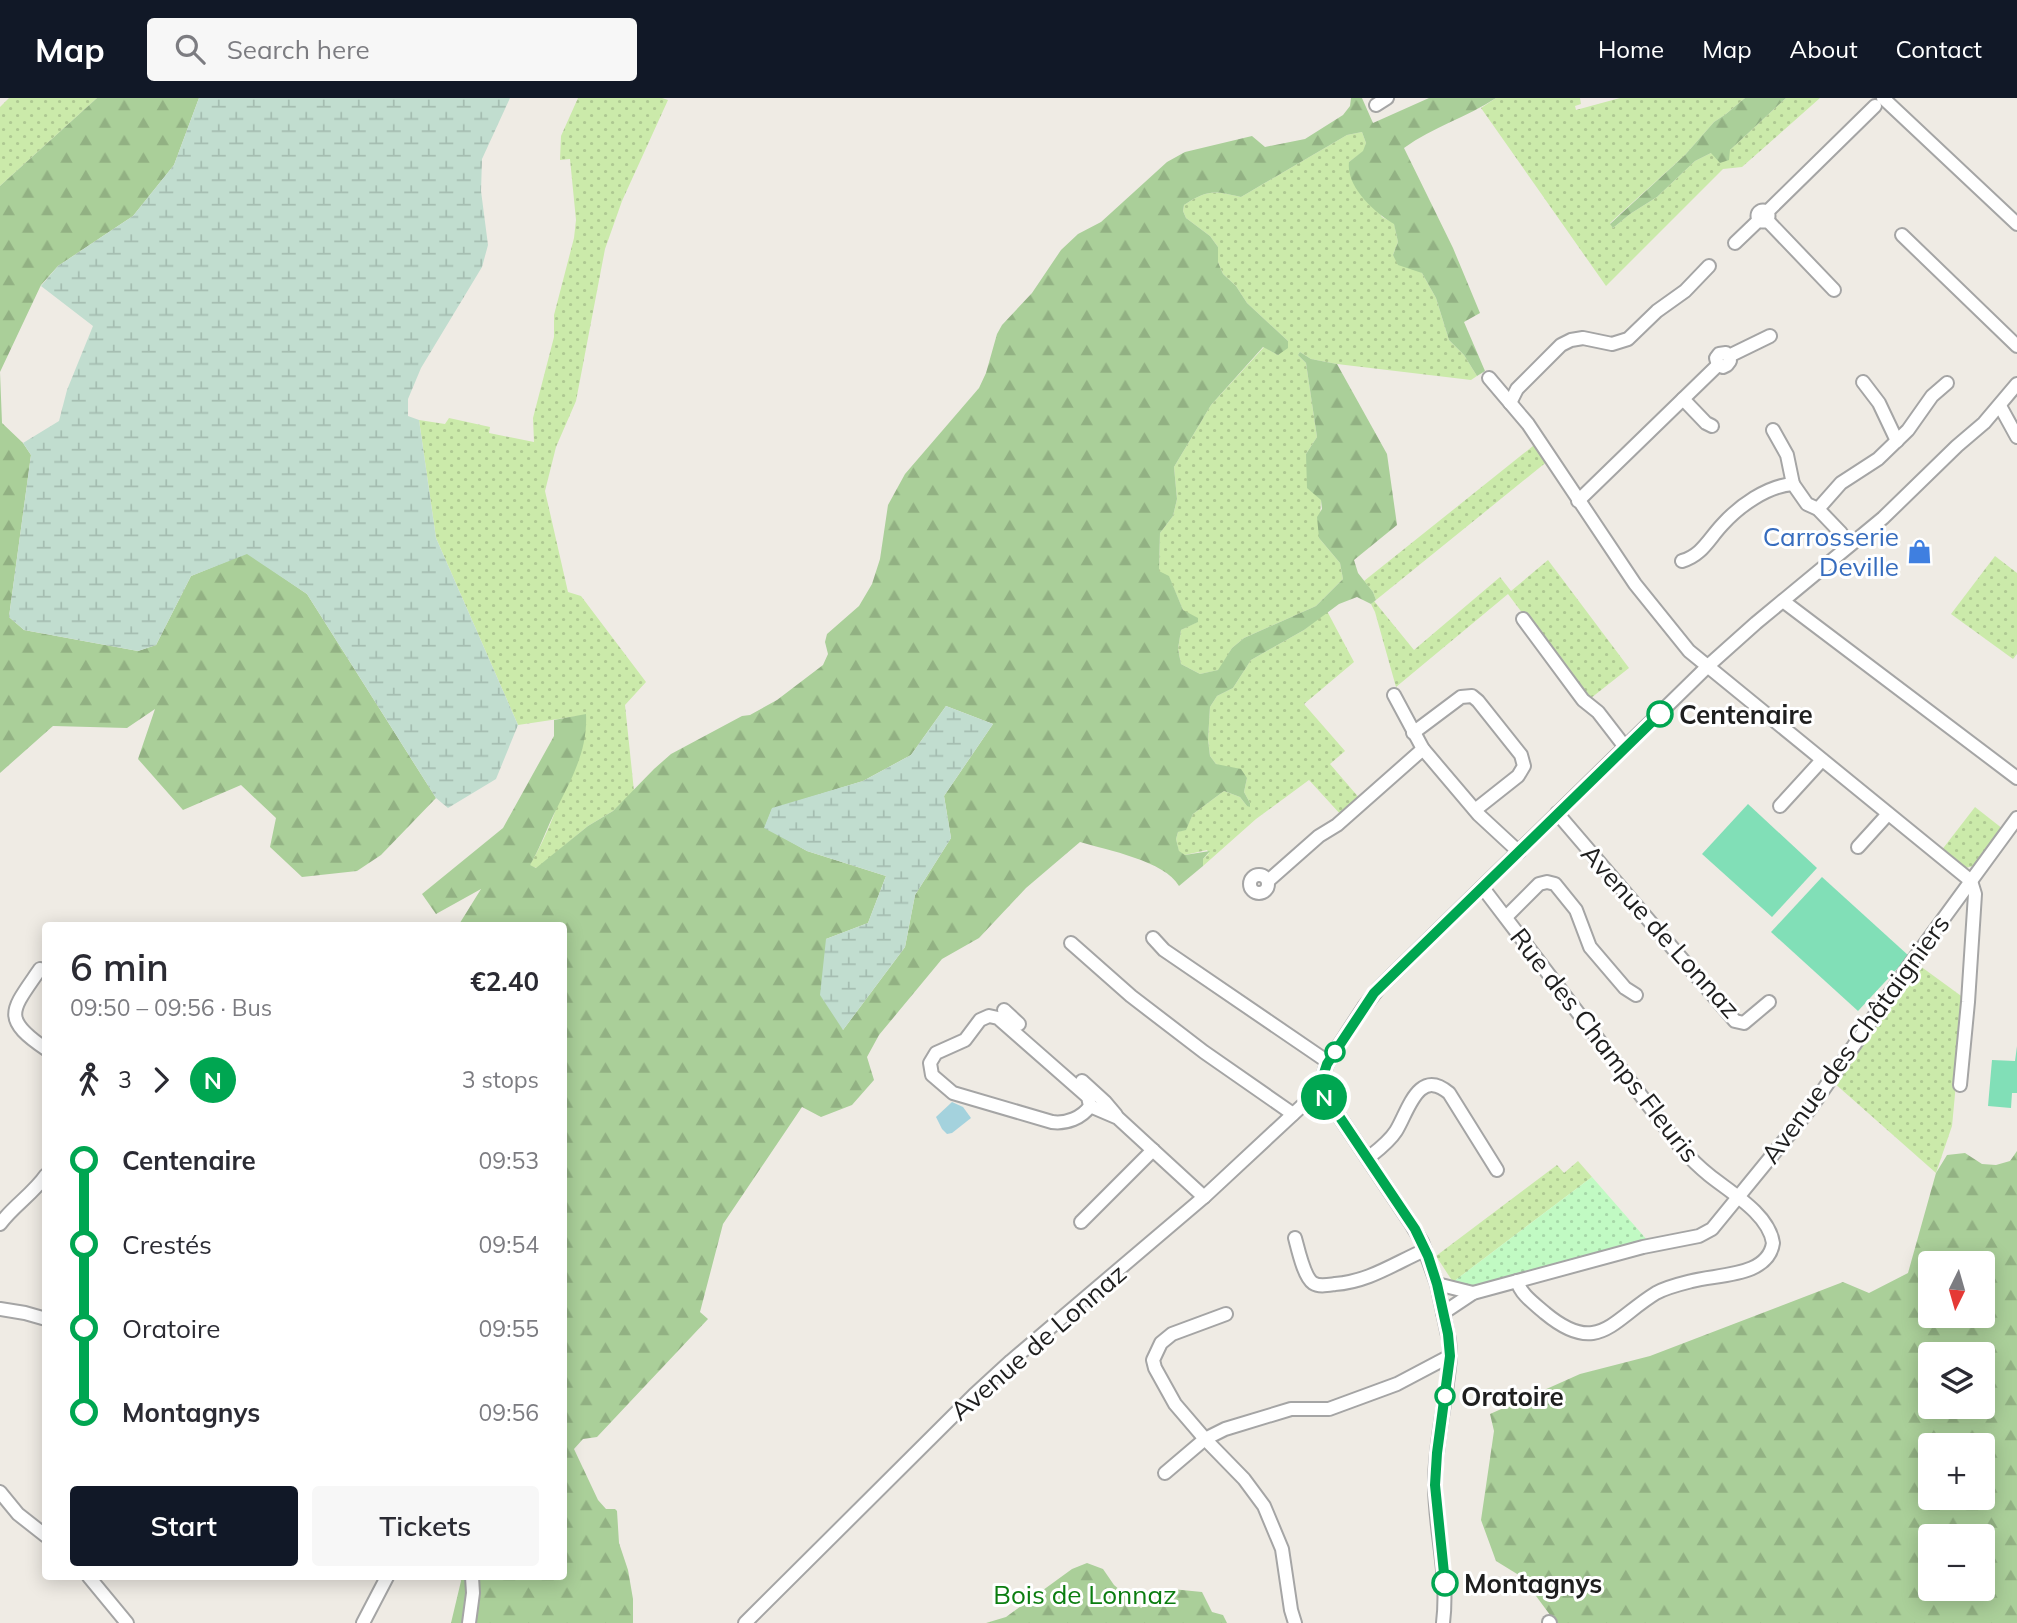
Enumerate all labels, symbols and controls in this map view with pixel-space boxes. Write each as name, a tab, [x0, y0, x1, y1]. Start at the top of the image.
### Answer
search box	[147, 18, 637, 81]
text: Map	[35, 29, 105, 70]
icon: search	[171, 30, 209, 68]
text: Search here	[227, 33, 370, 66]
text: Home	[1598, 34, 1664, 64]
text: Map	[1702, 34, 1752, 64]
text: About	[1790, 34, 1858, 64]
text: Contact	[1896, 34, 1982, 64]
place label: Carrosserie Deville	[1763, 520, 1899, 583]
shop icon: Carrosserie Deville	[1905, 537, 1933, 565]
place label: Centenaire	[1679, 698, 1813, 731]
marker: Centenaire	[1647, 701, 1673, 727]
street label: Avenue de Lonnaz	[1574, 837, 1748, 1025]
street label: Avenue des Châtaigniers	[1754, 908, 1956, 1170]
street label: Rue des Champs Fleuris	[1503, 921, 1707, 1169]
text: 6 min	[70, 943, 169, 991]
text: €2.40	[470, 965, 539, 998]
text: 09:50 – 09:56 · Bus	[70, 993, 272, 1022]
unlabelled marker	[1325, 1042, 1345, 1062]
icon: walk	[70, 1061, 108, 1099]
icon: forward	[142, 1061, 180, 1099]
text: 3	[118, 1065, 132, 1094]
text: N	[204, 1065, 222, 1095]
text: 3 stops	[462, 1065, 539, 1094]
line badge: N	[1301, 1074, 1347, 1120]
text: N	[1315, 1082, 1333, 1112]
text: Centenaire	[122, 1144, 256, 1177]
text: 09:53	[479, 1146, 539, 1175]
text: Crestés	[122, 1228, 212, 1261]
text: 09:54	[479, 1230, 539, 1259]
north arrow	[1918, 1251, 1995, 1328]
map controls	[1918, 1251, 1995, 1601]
street label: Avenue de Lonnaz	[943, 1257, 1133, 1427]
text: Oratoire	[122, 1312, 220, 1345]
text: 09:55	[479, 1314, 539, 1343]
button: layers	[1918, 1342, 1995, 1419]
place label: Oratoire	[1461, 1380, 1564, 1413]
marker: Oratoire	[1435, 1386, 1455, 1406]
text: Montagnys	[122, 1396, 260, 1429]
text: 09:56	[479, 1398, 539, 1427]
button: +	[1918, 1433, 1995, 1510]
button: Start	[70, 1486, 298, 1566]
button: Tickets	[312, 1486, 539, 1566]
button: −	[1918, 1524, 1995, 1601]
place label: Montagnys	[1464, 1567, 1602, 1600]
marker: Montagnys	[1432, 1570, 1458, 1596]
park label: Bois de Lonnaz	[993, 1578, 1177, 1611]

